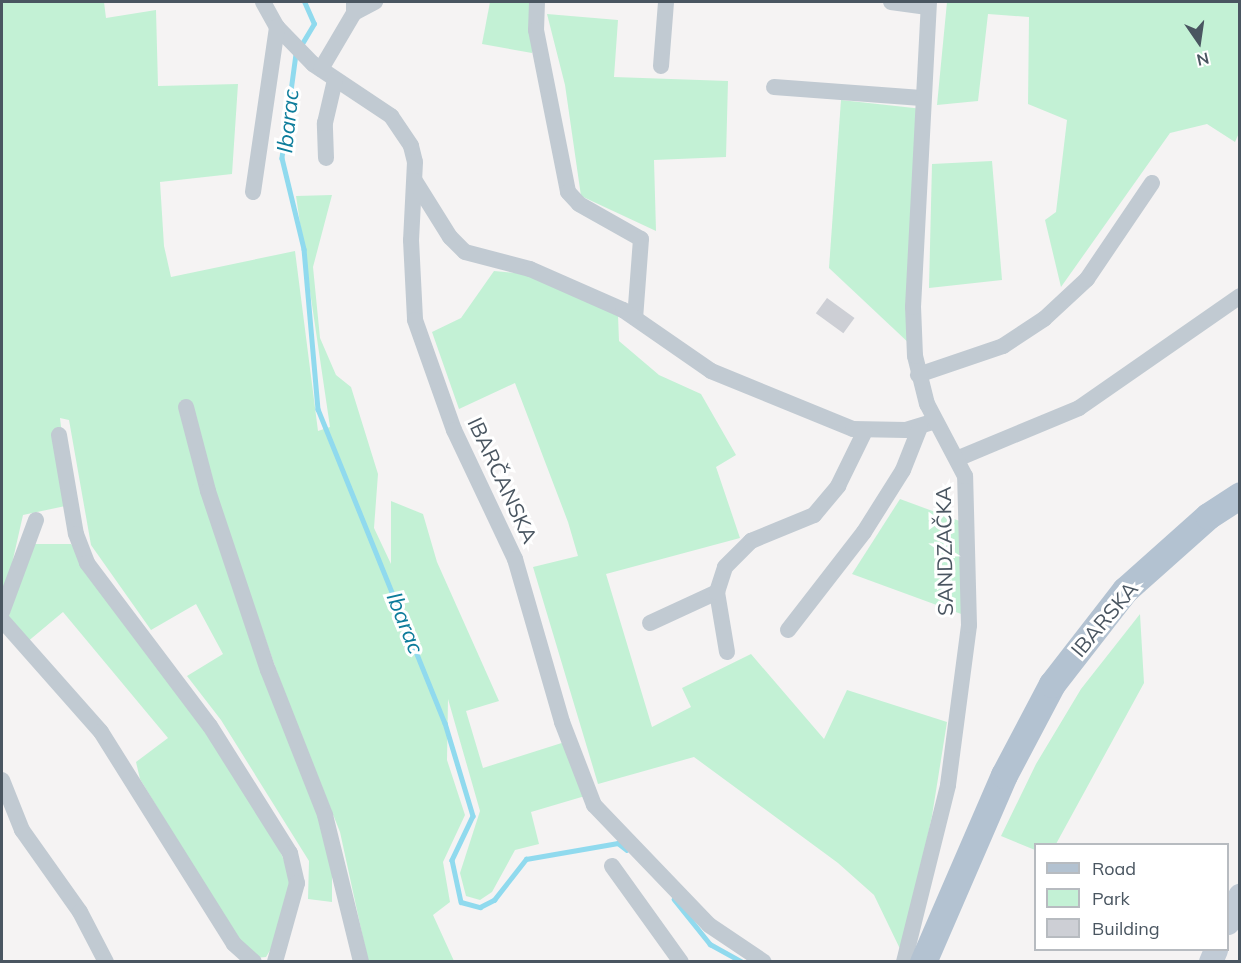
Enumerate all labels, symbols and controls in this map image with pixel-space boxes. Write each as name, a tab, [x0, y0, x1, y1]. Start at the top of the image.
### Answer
north arrow	[1169, 12, 1229, 72]
text: N	[1195, 48, 1211, 71]
water label: Ibarac	[272, 88, 304, 154]
street label: IBARČANSKA	[463, 413, 543, 547]
street label: SANDZAČKA	[930, 486, 958, 616]
street label: IBARSKA	[1065, 576, 1143, 662]
water label: Ibarac	[381, 588, 429, 658]
legend	[1034, 843, 1229, 951]
text: Road	[1092, 857, 1136, 880]
text: Park	[1092, 887, 1130, 910]
text: Building	[1092, 917, 1160, 940]

